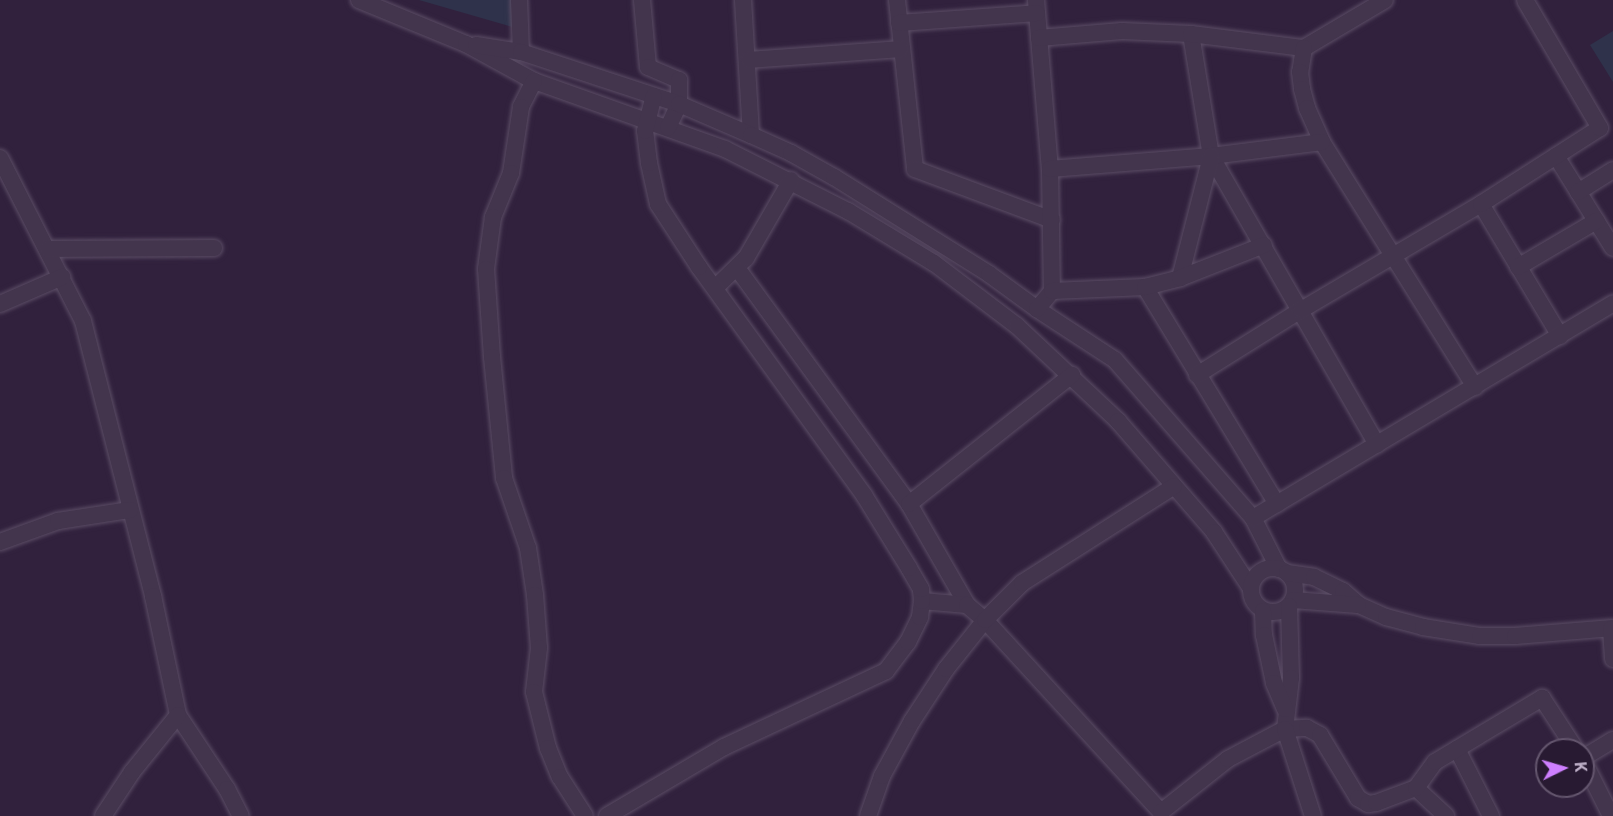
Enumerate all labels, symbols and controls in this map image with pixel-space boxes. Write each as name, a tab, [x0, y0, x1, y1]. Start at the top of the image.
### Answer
north arrow	[1535, 738, 1595, 798]
text: K	[1570, 760, 1592, 773]

